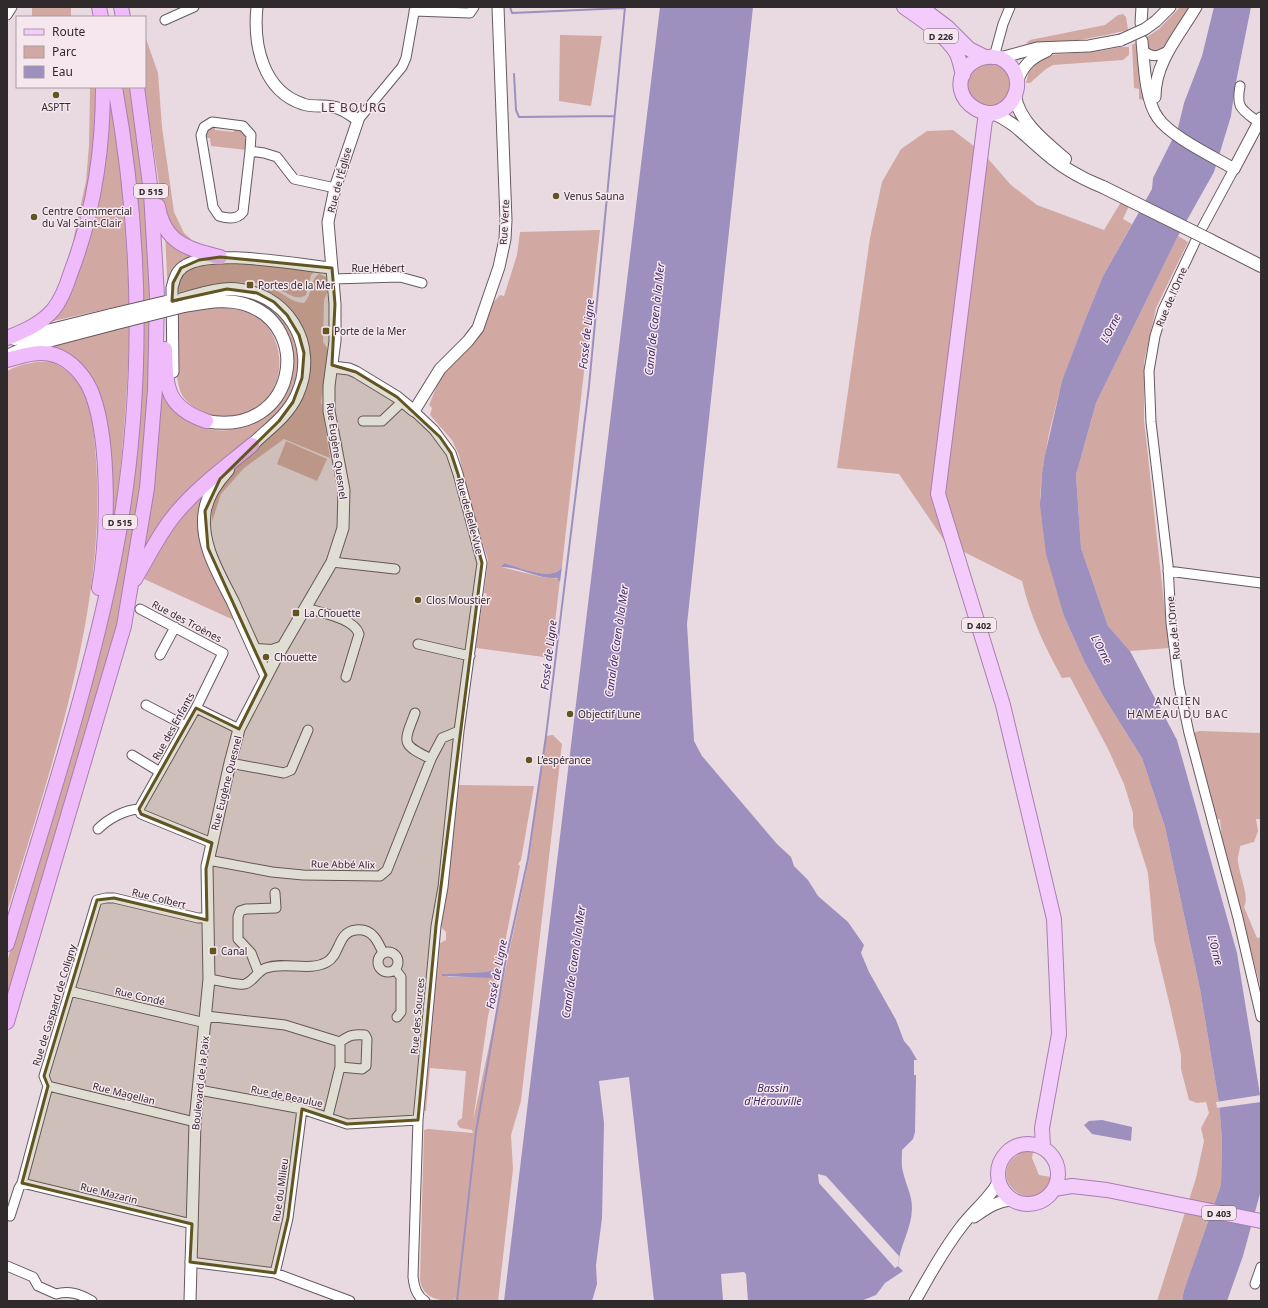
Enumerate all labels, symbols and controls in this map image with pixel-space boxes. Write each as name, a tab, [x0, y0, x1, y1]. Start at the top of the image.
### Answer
legend	[16, 16, 146, 88]
text: Route	[52, 23, 85, 40]
road number: D 226	[924, 29, 958, 43]
text: Parc	[52, 43, 77, 60]
text: Eau	[52, 63, 73, 80]
marker: ASPTT	[51, 90, 61, 100]
district label: LE BOURG	[321, 99, 387, 116]
place label: ASPTT	[41, 100, 71, 114]
street label: Rue de l'Église	[324, 145, 355, 214]
road number: D 515	[134, 184, 168, 198]
place label: Venus Sauna	[564, 189, 624, 203]
marker: Venus Sauna	[551, 191, 561, 201]
street label: Rue Verte	[496, 199, 512, 245]
place label: Centre Commercial du Val Saint-Clair	[42, 204, 132, 230]
marker: Centre Commercial du Val Saint-Clair	[29, 212, 39, 222]
street label: Rue Hébert	[351, 261, 405, 275]
water label: Canal de Caen à la Mer	[641, 261, 667, 376]
street label: Rue de l'Orne	[1152, 265, 1190, 329]
place label: Portes de la Mer	[258, 278, 335, 292]
marker: Portes de la Mer	[245, 280, 255, 290]
water label: Fossé de Ligne	[575, 298, 597, 370]
water label: L'Orne	[1096, 310, 1124, 345]
place label: Porte de la Mer	[334, 324, 406, 338]
marker: Porte de la Mer	[321, 326, 331, 336]
street label: Rue Eugène Quesnel	[323, 402, 351, 500]
street label: Rue de Belle Vue	[453, 476, 487, 556]
road number: D 515	[103, 515, 137, 529]
water label: Canal de Caen à la Mer	[601, 583, 631, 698]
place label: Clos Moustier	[426, 593, 490, 607]
marker: Clos Moustier	[413, 595, 423, 605]
street label: Rue de l'Orne	[1163, 595, 1183, 660]
street label: Rue des Troènes	[150, 597, 225, 645]
place label: La Chouette	[304, 606, 361, 620]
marker: La Chouette	[291, 608, 301, 618]
road number: D 402	[962, 618, 996, 632]
water label: Fossé de Ligne	[536, 619, 560, 691]
water label: L'Orne	[1088, 632, 1116, 667]
place label: Chouette	[274, 650, 318, 664]
marker: Chouette	[261, 652, 271, 662]
street label: Rue des Enfants	[149, 690, 197, 762]
district label: ANCIEN HAMEAU DU BAC	[1127, 693, 1229, 721]
place label: Objectif Lune	[578, 707, 641, 721]
marker: Objectif Lune	[565, 709, 575, 719]
street label: Rue Eugène Quesnel	[207, 734, 245, 832]
place label: L’espérance	[537, 753, 591, 767]
marker: L’espérance	[524, 755, 534, 765]
street label: Rue Abbé Alix	[311, 856, 376, 872]
street label: Rue Colbert	[131, 885, 188, 912]
water label: Canal de Caen à la Mer	[558, 904, 588, 1019]
water label: L'Orne	[1205, 933, 1227, 967]
water label: Fossé de Ligne	[482, 938, 510, 1010]
street label: Rue de Gaspard de Coligny	[29, 942, 79, 1068]
place label: Canal	[221, 944, 247, 958]
marker: Canal	[208, 946, 218, 956]
street label: Rue des Sources	[407, 977, 427, 1055]
street label: Rue Condé	[114, 983, 167, 1009]
street label: Boulevard de la Paix	[188, 1034, 212, 1131]
street label: Rue Magellan	[91, 1078, 157, 1108]
water label: Bassin d'Hérouville	[744, 1080, 802, 1108]
street label: Rue de Beaulue	[250, 1082, 325, 1111]
street label: Rue du Milieu	[269, 1157, 291, 1223]
street label: Rue Mazarin	[79, 1179, 139, 1207]
road number: D 403	[1202, 1206, 1236, 1220]

